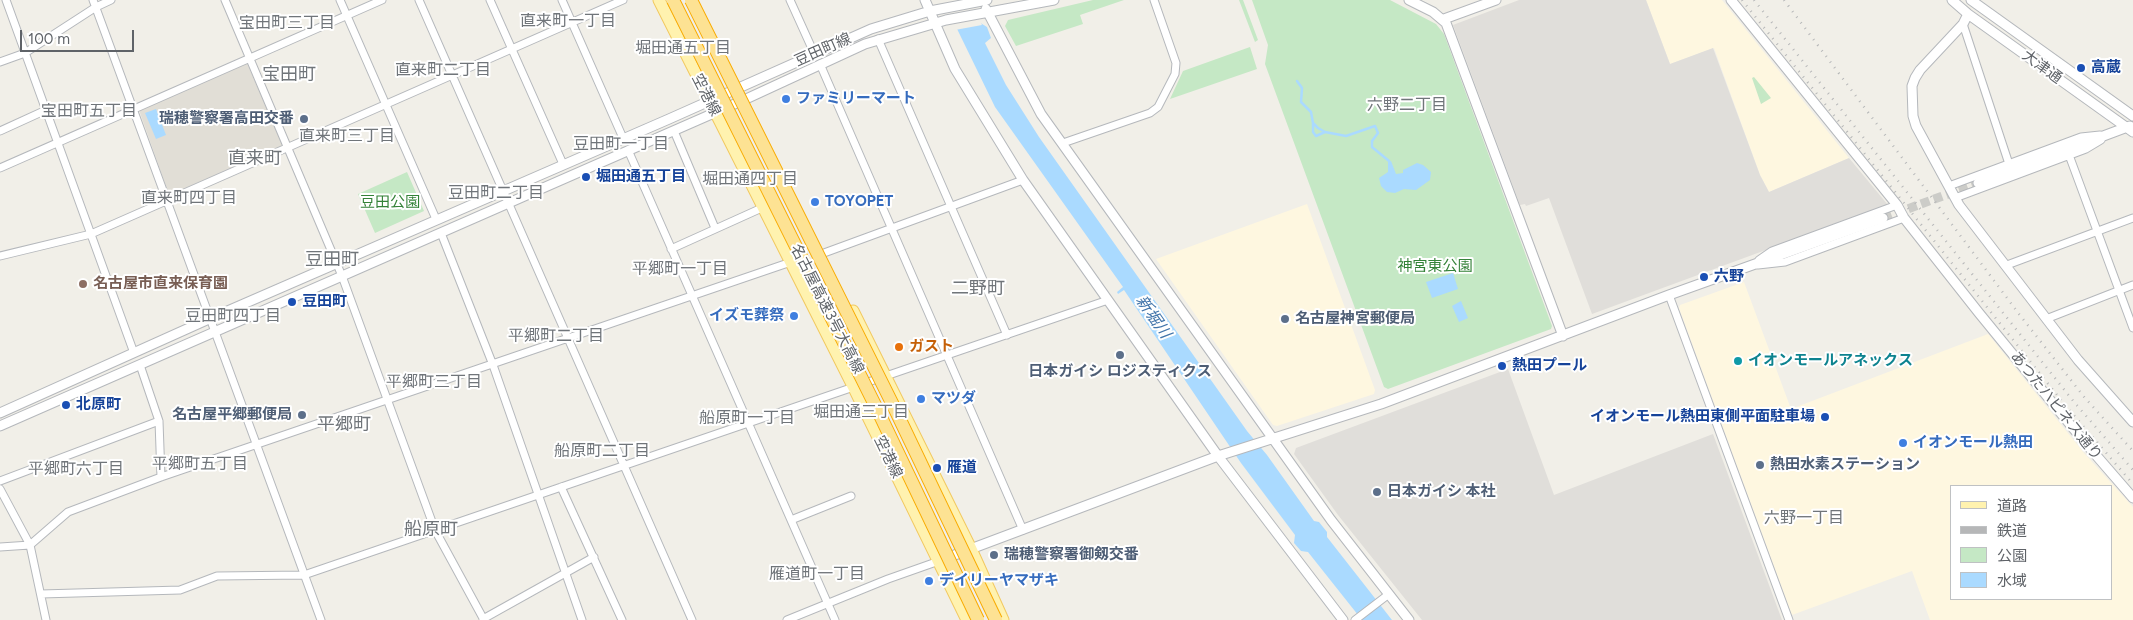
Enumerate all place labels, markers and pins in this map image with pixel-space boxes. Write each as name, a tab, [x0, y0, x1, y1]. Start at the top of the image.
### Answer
place label: 高蔵	[2091, 59, 2121, 77]
marker: 高蔵	[2075, 62, 2087, 74]
place label: ファミリーマート	[796, 90, 916, 108]
marker: ファミリーマート	[780, 93, 792, 105]
place label: 瑞穂警察署高田交番	[159, 110, 294, 128]
marker: 瑞穂警察署高田交番	[298, 113, 310, 125]
place label: 堀田通五丁目	[596, 168, 686, 186]
marker: 堀田通五丁目	[580, 171, 592, 183]
place label: TOYOPET	[825, 193, 893, 211]
marker: TOYOPET	[809, 196, 821, 208]
place label: 六野	[1714, 268, 1744, 286]
marker: 六野	[1698, 271, 1710, 283]
place label: 名古屋市直来保育園	[93, 275, 228, 293]
marker: 名古屋市直来保育園	[77, 278, 89, 290]
place label: 豆田町	[302, 293, 347, 311]
marker: 豆田町	[286, 296, 298, 308]
place label: イズモ葬祭	[709, 307, 784, 325]
marker: イズモ葬祭	[788, 310, 800, 322]
place label: 名古屋神宮郵便局	[1295, 310, 1415, 328]
marker: 名古屋神宮郵便局	[1279, 313, 1291, 325]
place label: ガスト	[909, 338, 954, 356]
marker: ガスト	[893, 341, 905, 353]
marker: 日本ガイシ ロジスティクス	[1114, 349, 1126, 361]
place label: イオンモールアネックス	[1748, 352, 1913, 370]
marker: イオンモールアネックス	[1732, 355, 1744, 367]
place label: 熱田プール	[1512, 357, 1587, 375]
marker: 熱田プール	[1496, 360, 1508, 372]
place label: 日本ガイシ ロジスティクス	[1028, 363, 1212, 381]
place label: マツダ	[931, 390, 976, 408]
marker: マツダ	[915, 393, 927, 405]
place label: 北原町	[76, 396, 121, 414]
marker: 北原町	[60, 399, 72, 411]
place label: 名古屋平郷郵便局	[172, 406, 292, 424]
place label: イオンモール熱田東側平面駐車場	[1590, 408, 1815, 426]
marker: 名古屋平郷郵便局	[296, 409, 308, 421]
marker: イオンモール熱田東側平面駐車場	[1819, 411, 1831, 423]
place label: イオンモール熱田	[1913, 434, 2033, 452]
marker: イオンモール熱田	[1897, 437, 1909, 449]
place label: 熱田水素ステーション	[1770, 456, 1920, 474]
place label: 雁道	[947, 459, 977, 477]
marker: 熱田水素ステーション	[1754, 459, 1766, 471]
marker: 雁道	[931, 462, 943, 474]
place label: 日本ガイシ 本社	[1387, 483, 1496, 501]
marker: 日本ガイシ 本社	[1371, 486, 1383, 498]
place label: 瑞穂警察署御剱交番	[1004, 546, 1139, 564]
marker: 瑞穂警察署御剱交番	[988, 549, 1000, 561]
place label: デイリーヤマザキ	[939, 572, 1059, 590]
marker: デイリーヤマザキ	[923, 575, 935, 587]

